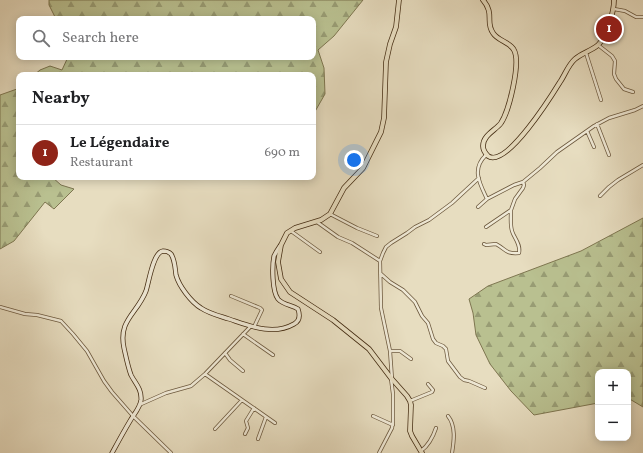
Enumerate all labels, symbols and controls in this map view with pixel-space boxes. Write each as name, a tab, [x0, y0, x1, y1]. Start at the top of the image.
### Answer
pin: 1	[596, 14, 622, 44]
search box	[16, 16, 316, 60]
icon: search	[30, 27, 52, 49]
text: Search here	[62, 28, 139, 49]
text: Nearby	[32, 87, 90, 110]
text: Le Légendaire	[70, 133, 169, 154]
text: 1	[42, 144, 48, 162]
text: 690 m	[264, 144, 300, 162]
your location	[344, 150, 364, 170]
text: Restaurant	[70, 154, 133, 172]
map controls	[595, 369, 631, 441]
button: +	[595, 369, 631, 405]
button: −	[595, 405, 631, 441]

